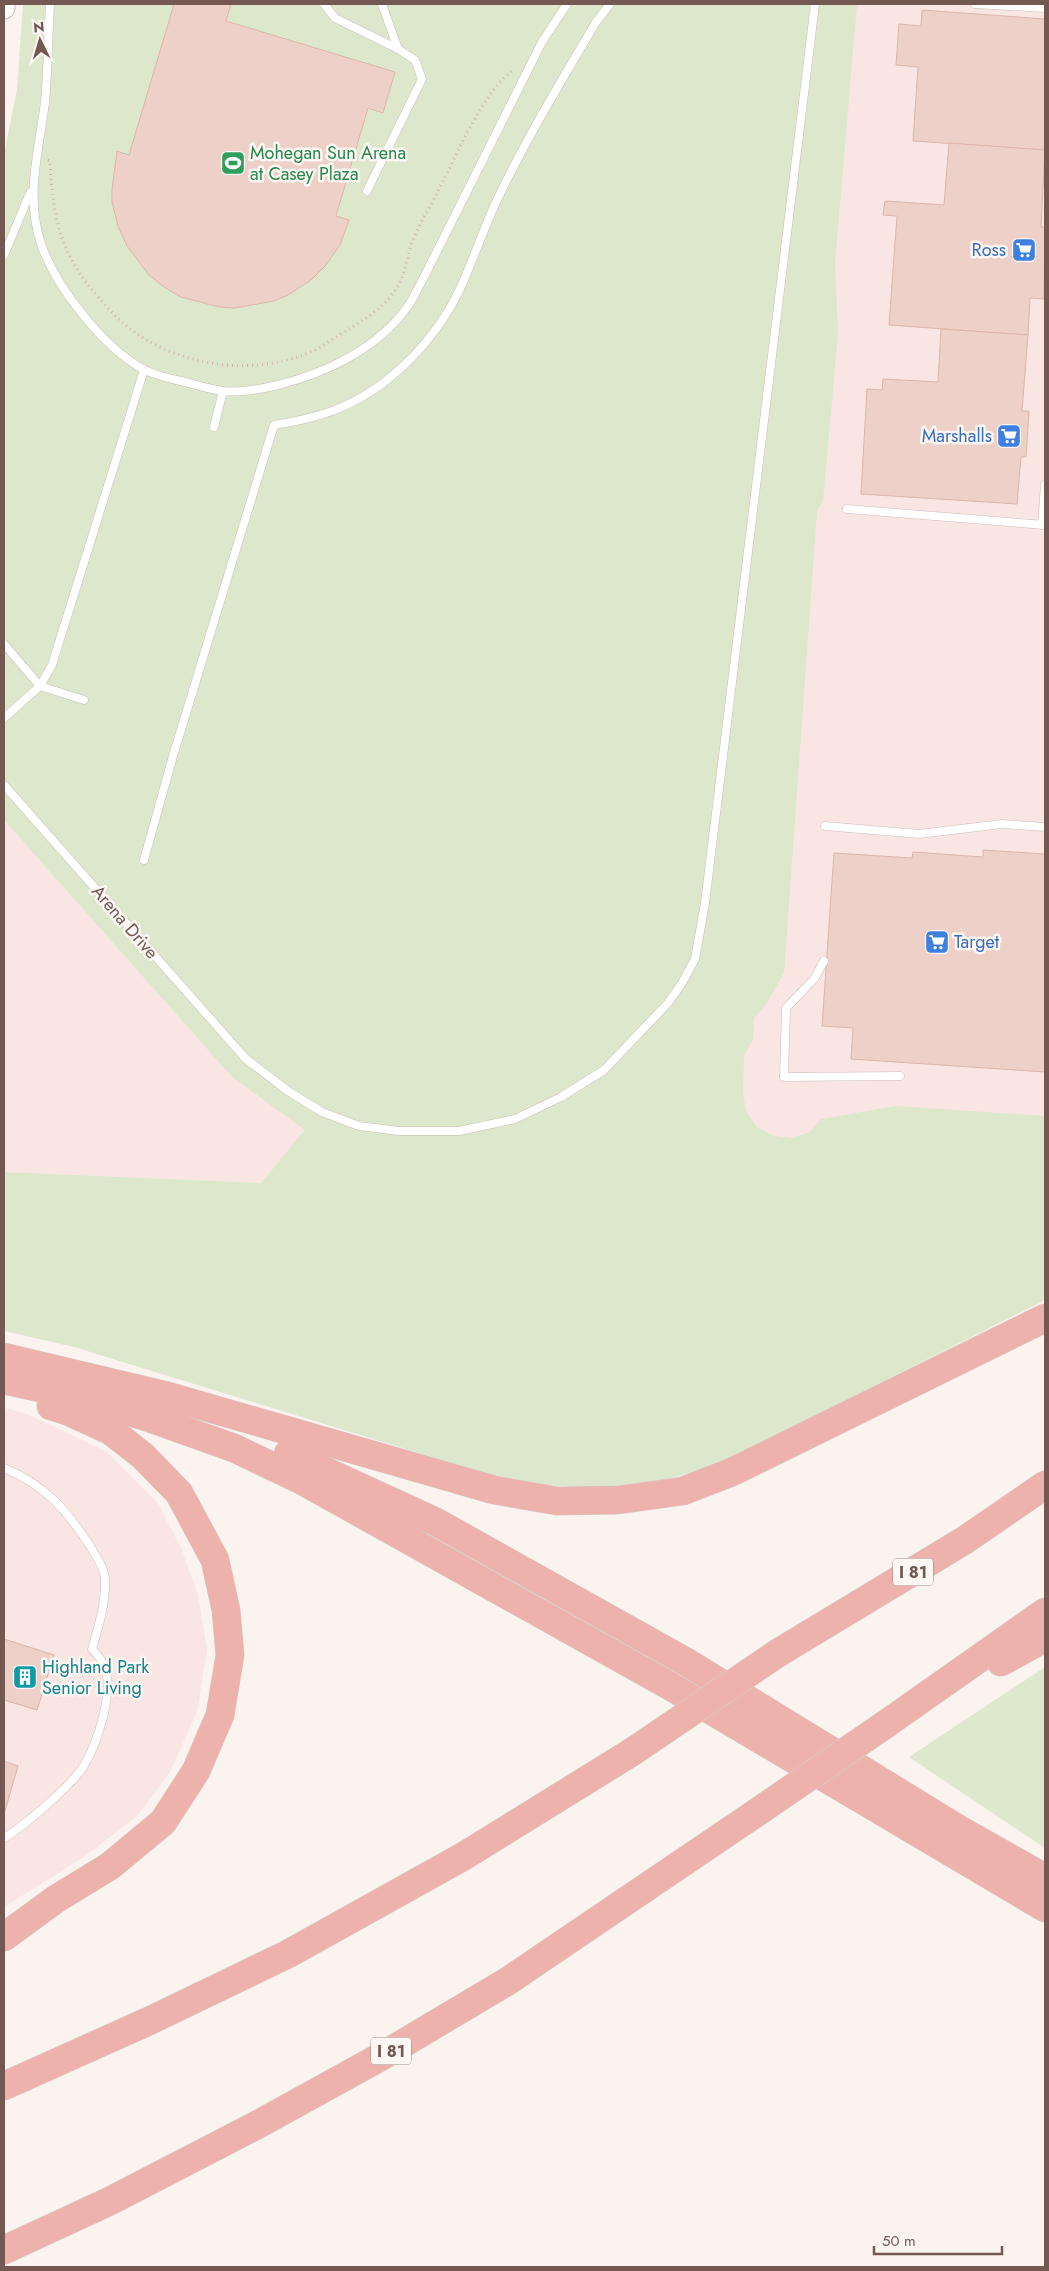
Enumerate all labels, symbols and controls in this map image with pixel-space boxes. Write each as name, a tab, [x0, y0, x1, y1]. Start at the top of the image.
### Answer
north arrow	[15, 15, 65, 65]
text: N	[32, 17, 45, 37]
place label: Mohegan Sun Arena at Casey Plaza	[250, 140, 406, 187]
sports icon: Mohegan Sun Arena at Casey Plaza	[220, 150, 246, 176]
place label: Ross	[972, 237, 1006, 263]
supermarket icon: Ross	[1011, 237, 1037, 263]
place label: Marshalls	[922, 423, 992, 449]
supermarket icon: Marshalls	[996, 423, 1022, 449]
street label: Arena Drive	[85, 879, 165, 965]
supermarket icon: Target	[924, 929, 950, 955]
place label: Target	[954, 929, 1000, 955]
road number: I 81	[893, 1558, 933, 1585]
place label: Highland Park Senior Living	[42, 1654, 149, 1701]
building icon: Highland Park Senior Living	[12, 1664, 38, 1690]
road number: I 81	[371, 2038, 411, 2064]
scale bar	[874, 2224, 1002, 2256]
text: 50 m	[882, 2230, 916, 2252]

